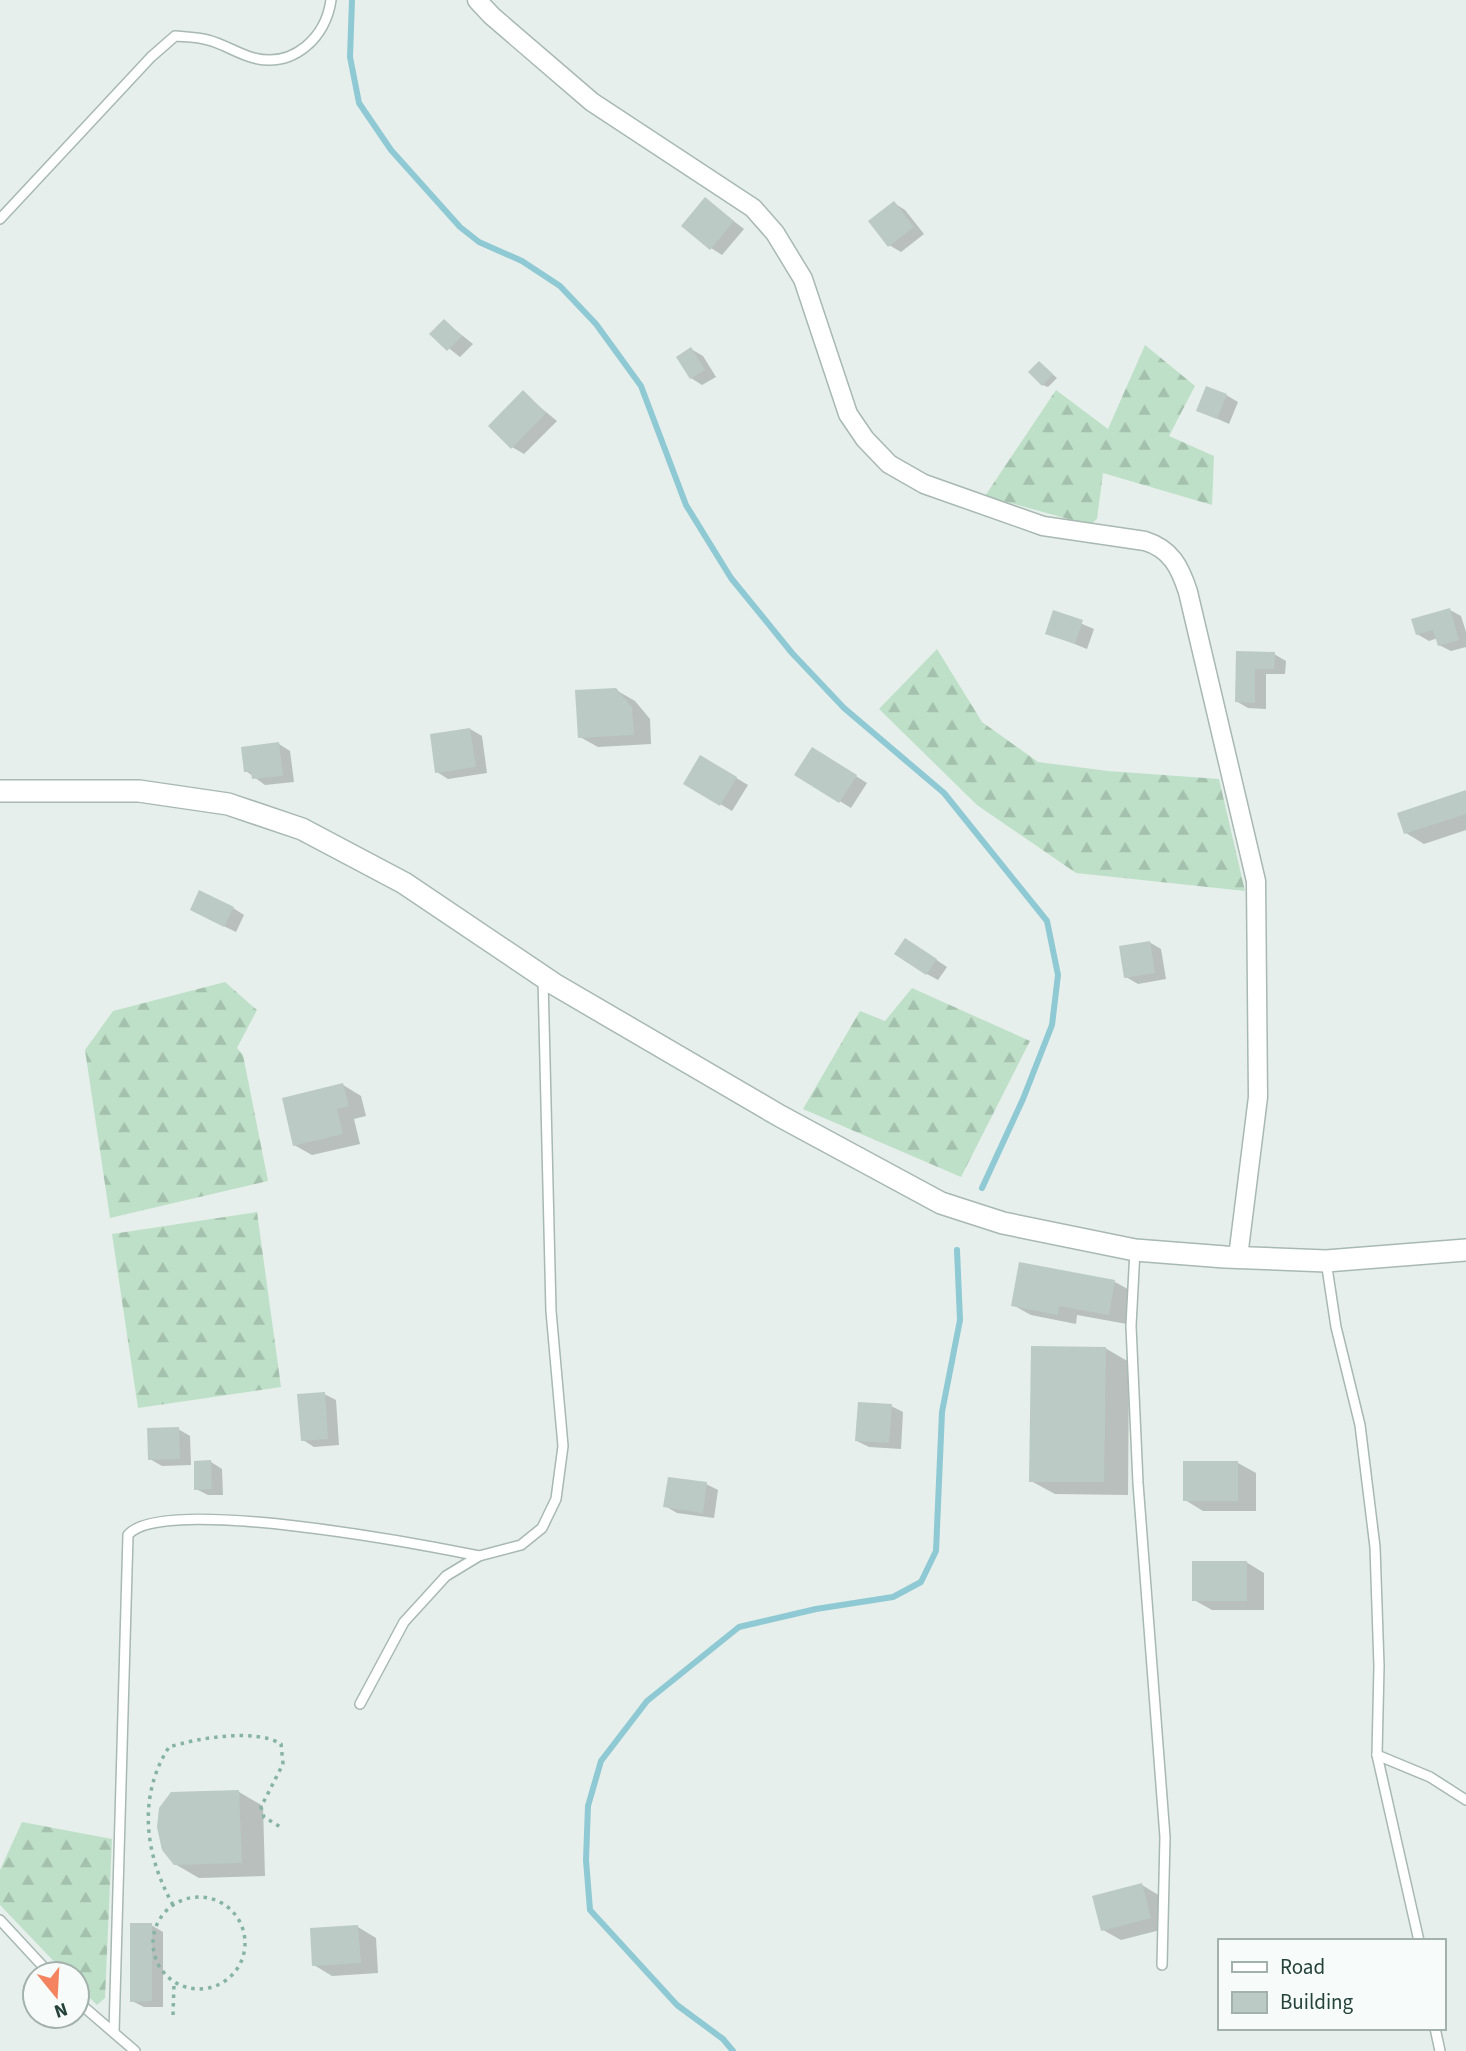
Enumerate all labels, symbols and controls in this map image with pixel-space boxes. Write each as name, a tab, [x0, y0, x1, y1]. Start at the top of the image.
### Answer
legend	[1218, 1939, 1445, 2030]
text: Road	[1280, 1952, 1325, 1982]
north arrow	[21, 1960, 91, 2030]
text: Building	[1280, 1987, 1354, 2017]
text: N	[51, 1995, 71, 2025]

